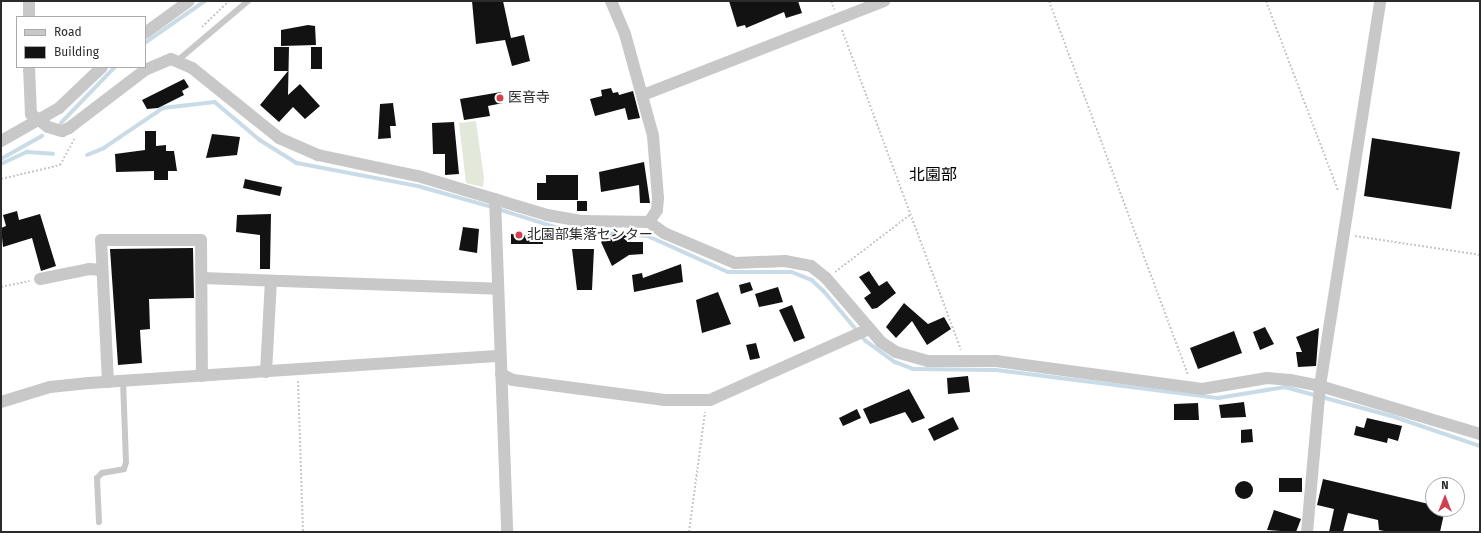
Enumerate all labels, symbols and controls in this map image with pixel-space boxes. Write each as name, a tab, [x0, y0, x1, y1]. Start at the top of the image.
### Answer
legend	[16, 16, 146, 68]
text: Road	[54, 25, 82, 39]
text: Building	[54, 45, 99, 59]
place label: 医音寺	[508, 90, 550, 106]
marker: 医音寺	[495, 93, 505, 103]
district label: 北園部	[909, 165, 957, 185]
place label: 北園部集落センター	[527, 227, 653, 243]
marker: 北園部集落センター	[514, 230, 524, 240]
north arrow	[1425, 477, 1465, 517]
text: N	[1441, 479, 1449, 492]

